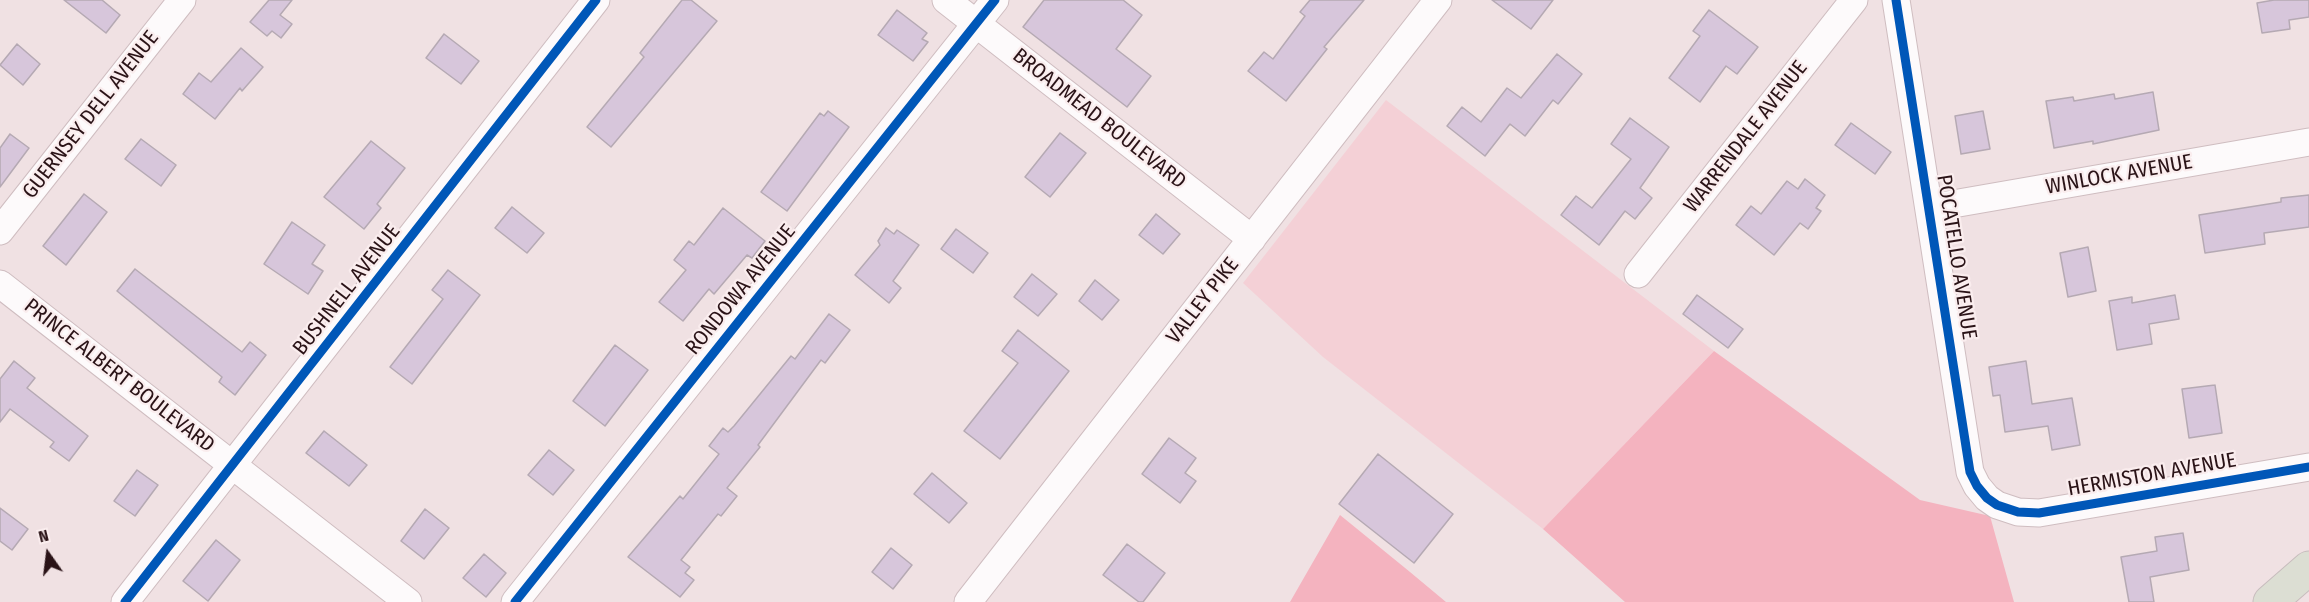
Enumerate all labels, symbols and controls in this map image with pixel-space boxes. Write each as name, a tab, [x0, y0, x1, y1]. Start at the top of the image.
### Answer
street label: GUERNSEY DELL AVENUE	[18, 26, 164, 204]
street label: BROADMEAD BOULEVARD	[1007, 43, 1191, 195]
street label: WARRENDALE AVENUE	[1679, 56, 1813, 218]
street label: WINLOCK AVENUE	[2044, 150, 2194, 200]
street label: POCATELLO AVENUE	[1931, 173, 1981, 341]
street label: BUSHNELL AVENUE	[288, 220, 406, 360]
street label: RONDOWA AVENUE	[681, 220, 801, 360]
street label: VALLEY PIKE	[1161, 253, 1245, 349]
street label: PRINCE ALBERT BOULEVARD	[19, 294, 219, 458]
street label: HERMISTON AVENUE	[2066, 448, 2238, 502]
north arrow	[18, 524, 78, 584]
text: N	[37, 526, 50, 546]

